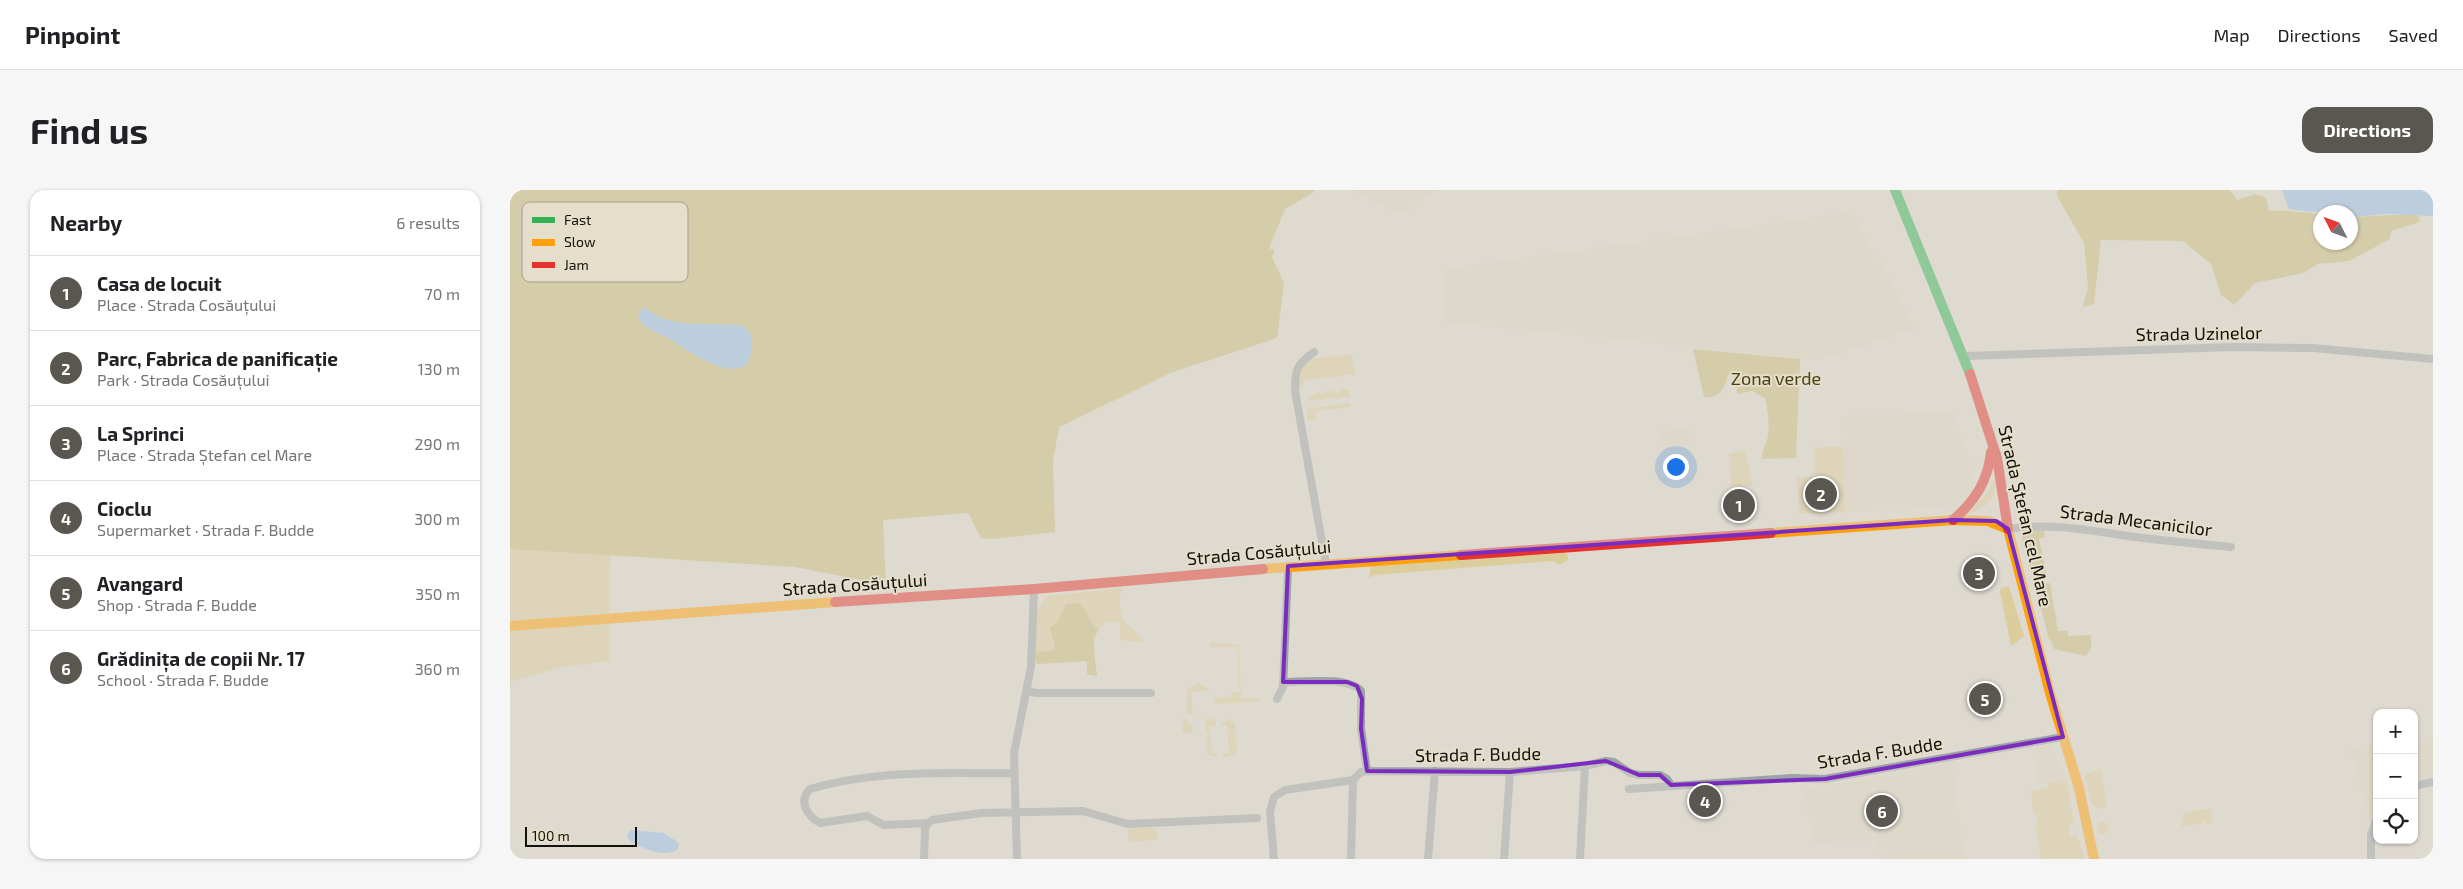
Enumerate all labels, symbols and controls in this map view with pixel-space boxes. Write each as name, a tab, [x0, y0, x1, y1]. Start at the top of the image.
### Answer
text: Pinpoint	[25, 20, 120, 49]
text: Map	[2213, 24, 2250, 46]
text: Directions	[2278, 24, 2361, 46]
text: Saved	[2389, 24, 2438, 46]
button: Directions	[2302, 107, 2433, 153]
text: Find us	[30, 109, 148, 151]
legend	[522, 202, 688, 282]
north arrow	[2313, 205, 2358, 250]
text: Nearby	[50, 210, 122, 235]
text: Fast	[564, 211, 591, 228]
text: 6 results	[396, 213, 460, 232]
text: Slow	[564, 233, 596, 250]
text: Jam	[564, 256, 589, 273]
text: Casa de locuit	[97, 272, 222, 295]
text: 1	[63, 284, 69, 303]
text: 70 m	[425, 284, 460, 303]
text: Place · Strada Cosăuțului	[97, 295, 276, 314]
street label: Strada Uzinelor	[2135, 321, 2263, 345]
text: Parc, Fabrica de panificație	[97, 347, 338, 370]
text: 2	[61, 359, 71, 378]
text: 130 m	[418, 359, 460, 378]
park label: Zona verde	[1731, 367, 1821, 389]
text: Park · Strada Cosăuțului	[97, 370, 269, 389]
text: La Sprinci	[97, 422, 184, 445]
street label: Strada Ștefan cel Mare	[1993, 423, 2058, 609]
text: 3	[61, 434, 71, 453]
text: 290 m	[415, 434, 460, 453]
text: Place · Strada Ștefan cel Mare	[97, 445, 312, 464]
your location	[1663, 454, 1689, 480]
pin: 2	[1805, 475, 1837, 513]
pin: 1	[1723, 486, 1755, 524]
text: Cioclu	[97, 497, 152, 520]
street label: Strada Mecanicilor	[2059, 500, 2214, 540]
text: 4	[61, 509, 71, 528]
text: 300 m	[414, 509, 460, 528]
text: Supermarket · Strada F. Budde	[97, 520, 314, 539]
street label: Strada Cosăuțului	[1186, 535, 1332, 570]
pin: 3	[1963, 554, 1995, 592]
street label: Strada Cosăuțului	[782, 568, 928, 601]
text: Avangard	[97, 572, 183, 595]
text: 5	[62, 584, 70, 603]
text: 350 m	[415, 584, 460, 603]
text: Shop · Strada F. Budde	[97, 595, 257, 614]
text: Grădinița de copii Nr. 17	[97, 647, 305, 670]
text: 6	[61, 659, 71, 678]
text: 360 m	[415, 659, 460, 678]
text: School · Strada F. Budde	[97, 670, 269, 689]
pin: 5	[1969, 680, 2001, 718]
map controls	[2373, 709, 2418, 844]
button: +	[2373, 709, 2418, 754]
street label: Strada F. Budde	[1816, 731, 1944, 773]
street label: Strada F. Budde	[1415, 742, 1541, 766]
button: −	[2373, 754, 2418, 799]
pin: 4	[1689, 782, 1721, 820]
pin: 6	[1866, 792, 1898, 830]
button: locate	[2373, 799, 2418, 844]
scale bar	[525, 824, 638, 847]
text: 100 m	[532, 827, 570, 844]

